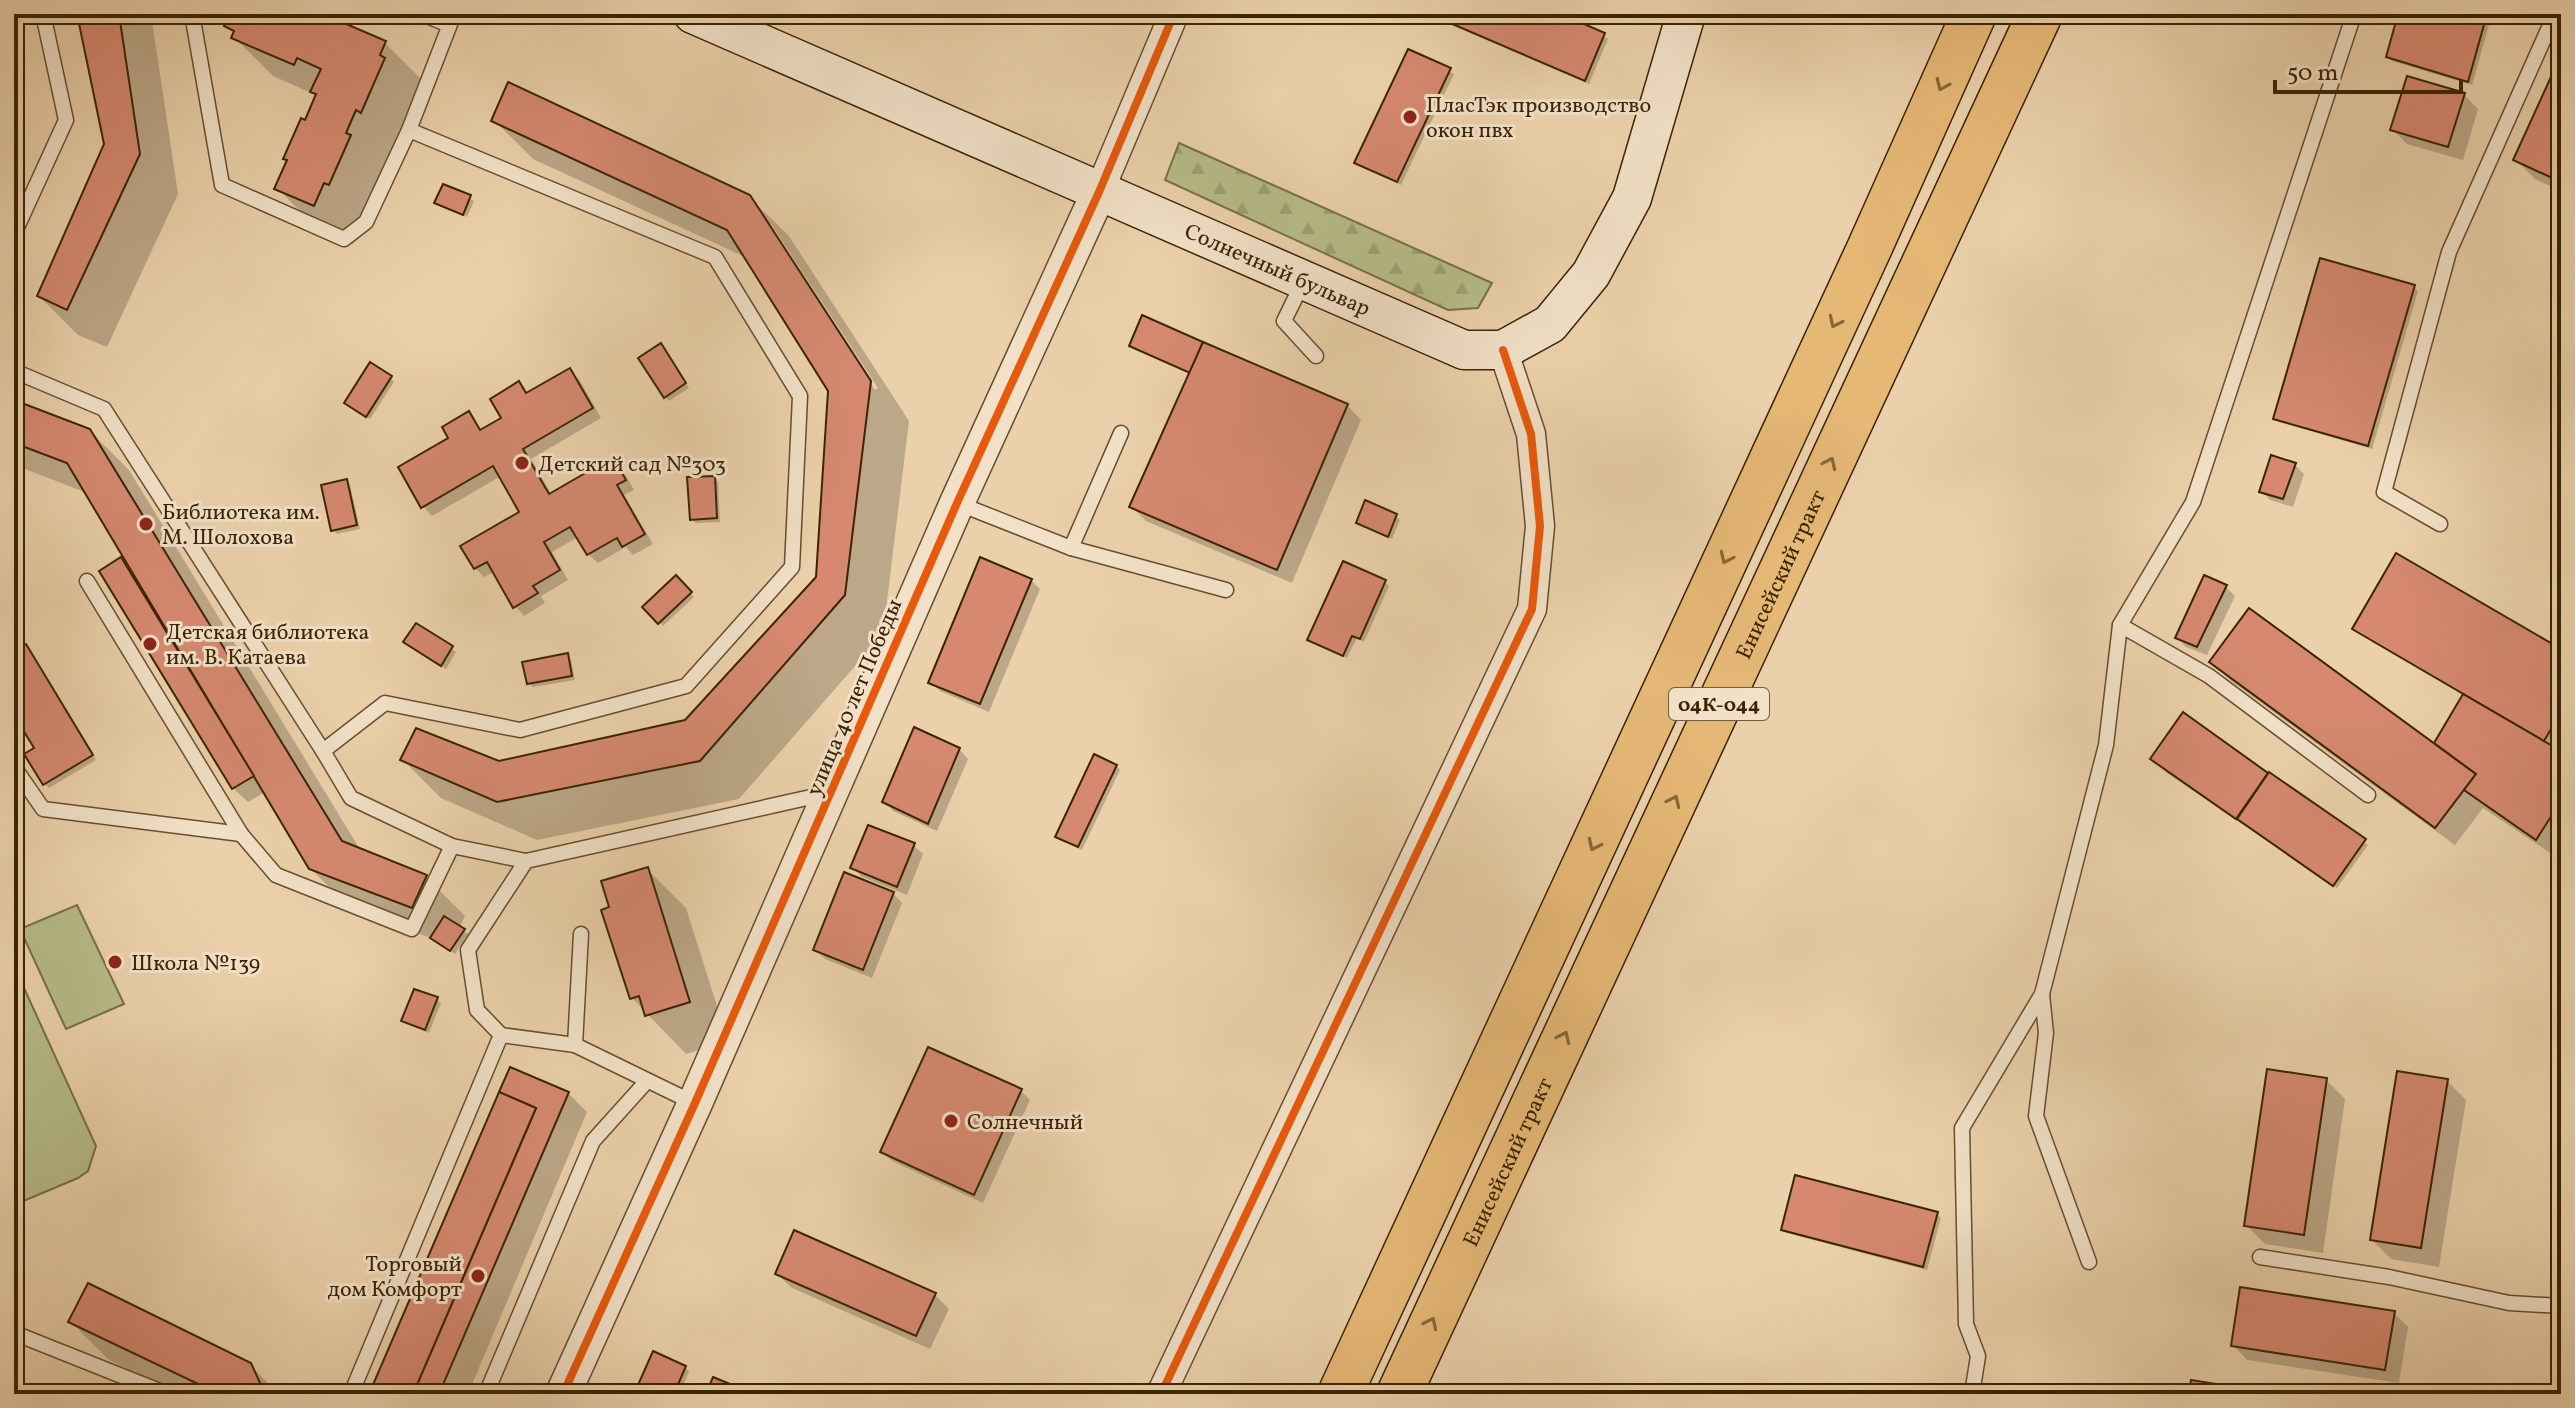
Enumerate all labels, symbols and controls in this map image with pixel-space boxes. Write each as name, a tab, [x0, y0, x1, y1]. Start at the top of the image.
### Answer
scale bar	[2275, 44, 2461, 94]
text: 50 m	[2287, 57, 2339, 91]
one-way arrow	[1936, 77, 1952, 91]
place label: ПласТэк производство окон пвх	[1426, 91, 1651, 147]
marker: ПласТэк производство окон пвх	[1401, 108, 1419, 126]
street label: Солнечный бульвар	[1179, 217, 1375, 325]
one-way arrow	[1829, 314, 1845, 328]
place label: Детский сад №303	[538, 450, 726, 481]
marker: Детский сад №303	[513, 454, 531, 472]
one-way arrow	[1820, 457, 1836, 472]
street label: Енисейский тракт	[1729, 486, 1835, 665]
place label: Библиотека им. М. Шолохова	[162, 498, 320, 554]
marker: Библиотека им. М. Шолохова	[137, 515, 155, 533]
one-way arrow	[1720, 550, 1736, 564]
street label: улица 40 лет Победы	[800, 594, 911, 802]
place label: Детская библиотека им. В. Катаева	[166, 618, 370, 674]
marker: Детская библиотека им. В. Катаева	[141, 635, 159, 653]
road number: 04К-044	[1669, 688, 1769, 720]
one-way arrow	[1664, 794, 1680, 809]
one-way arrow	[1588, 837, 1604, 851]
place label: Школа №139	[131, 949, 260, 980]
marker: Школа №139	[106, 953, 124, 971]
one-way arrow	[1554, 1030, 1570, 1045]
street label: Енисейский тракт	[1456, 1073, 1562, 1253]
place label: Солнечный	[967, 1108, 1083, 1139]
marker: Солнечный	[942, 1112, 960, 1130]
place label: Торговый дом Комфорт	[328, 1250, 462, 1306]
marker: Торговый дом Комфорт	[469, 1267, 487, 1285]
one-way arrow	[1421, 1317, 1437, 1332]

